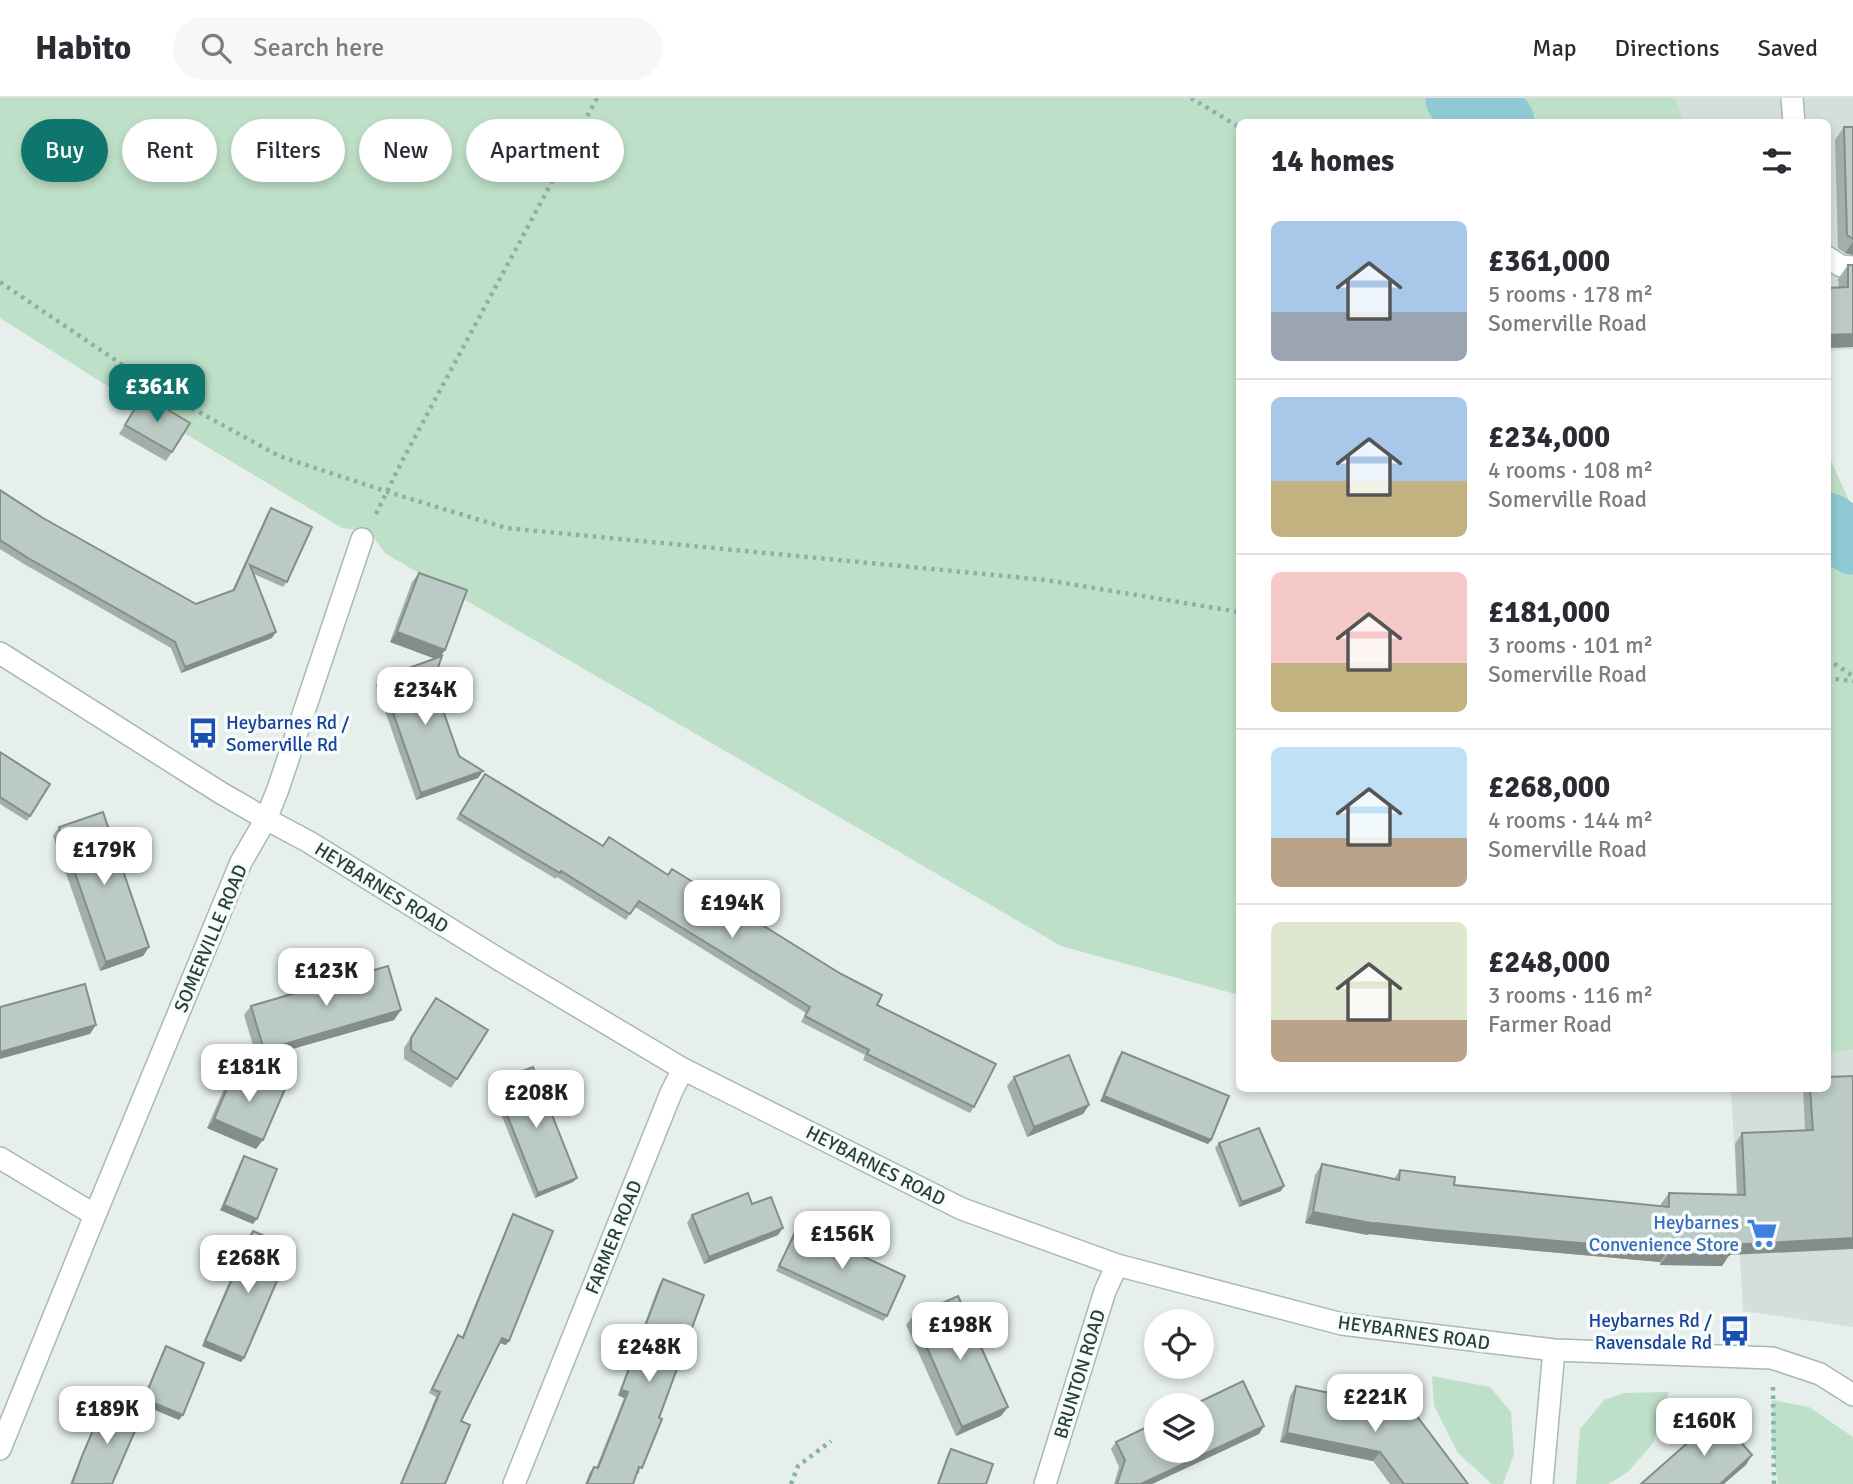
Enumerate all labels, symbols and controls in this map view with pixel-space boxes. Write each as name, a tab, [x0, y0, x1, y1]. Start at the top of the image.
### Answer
search box	[173, 17, 663, 80]
text: Habito	[35, 28, 131, 69]
icon: search	[197, 29, 235, 67]
text: Search here	[253, 32, 384, 64]
text: Map	[1532, 33, 1577, 63]
text: Directions	[1615, 33, 1720, 63]
text: Saved	[1758, 33, 1818, 63]
chip: Buy	[21, 119, 108, 182]
chip: Rent	[122, 119, 217, 182]
chip: Filters	[231, 119, 345, 182]
chip: New	[359, 119, 452, 182]
chip: Apartment	[466, 119, 624, 182]
icon: filters	[1758, 142, 1796, 180]
text: 14 homes	[1271, 143, 1394, 180]
text: £361,000	[1488, 243, 1610, 280]
icon: home	[1327, 249, 1411, 333]
text: 5 rooms · 178 m²	[1488, 280, 1653, 309]
text: Somerville Road	[1488, 309, 1647, 338]
pin: £361K	[108, 364, 206, 424]
text: £361K	[125, 372, 189, 401]
text: £234,000	[1488, 419, 1610, 456]
icon: home	[1327, 425, 1411, 509]
text: 4 rooms · 108 m²	[1488, 456, 1653, 485]
text: Somerville Road	[1488, 485, 1647, 514]
text: £181,000	[1488, 594, 1610, 631]
icon: home	[1327, 600, 1411, 684]
text: 3 rooms · 101 m²	[1488, 631, 1653, 660]
text: Somerville Road	[1488, 660, 1647, 689]
pin: £234K	[376, 668, 474, 727]
text: £234K	[393, 675, 457, 704]
place label: Heybarnes Rd / Somerville Rd	[226, 711, 349, 757]
bus stop icon: Heybarnes Rd / Somerville Rd	[186, 716, 220, 750]
text: £268,000	[1488, 769, 1610, 806]
icon: home	[1327, 775, 1411, 859]
text: 4 rooms · 144 m²	[1488, 806, 1653, 835]
pin: £179K	[55, 828, 153, 887]
text: £179K	[72, 835, 136, 864]
text: Somerville Road	[1488, 835, 1647, 864]
street label: HEYBARNES ROAD	[310, 837, 453, 939]
street label: SOMERVILLE ROAD	[169, 861, 253, 1016]
pin: £194K	[683, 880, 781, 940]
text: £194K	[700, 888, 764, 917]
text: £248,000	[1488, 944, 1610, 981]
pin: £123K	[277, 948, 375, 1008]
icon: home	[1327, 950, 1411, 1034]
text: £123K	[294, 956, 358, 985]
text: 3 rooms · 116 m²	[1488, 981, 1653, 1010]
text: Farmer Road	[1488, 1010, 1612, 1039]
pin: £181K	[200, 1044, 298, 1104]
text: £181K	[217, 1052, 281, 1081]
pin: £208K	[487, 1070, 585, 1130]
text: £208K	[504, 1078, 568, 1107]
street label: HEYBARNES ROAD	[802, 1120, 949, 1211]
street label: FARMER ROAD	[580, 1177, 648, 1298]
place label: Heybarnes Convenience Store	[1589, 1211, 1739, 1257]
pin: £156K	[793, 1212, 891, 1271]
supermarket icon: Heybarnes Convenience Store	[1745, 1216, 1779, 1250]
text: £156K	[810, 1219, 874, 1248]
pin: £268K	[199, 1236, 297, 1295]
text: £268K	[216, 1243, 280, 1272]
pin: £198K	[911, 1302, 1009, 1362]
street label: BRUNTON ROAD	[1049, 1307, 1111, 1442]
map controls	[1144, 1309, 1214, 1463]
button: locate	[1144, 1309, 1214, 1379]
place label: Heybarnes Rd / Ravensdale Rd	[1589, 1309, 1712, 1355]
text: £198K	[928, 1310, 992, 1339]
street label: HEYBARNES ROAD	[1336, 1310, 1491, 1356]
bus stop icon: Heybarnes Rd / Ravensdale Rd	[1718, 1314, 1752, 1348]
pin: £248K	[600, 1324, 698, 1384]
text: £248K	[617, 1332, 681, 1361]
pin: £221K	[1326, 1374, 1424, 1434]
text: £221K	[1343, 1382, 1407, 1411]
pin: £189K	[58, 1386, 156, 1446]
button: layers	[1144, 1393, 1214, 1463]
text: £189K	[75, 1394, 139, 1423]
pin: £160K	[1655, 1398, 1753, 1458]
text: £160K	[1672, 1406, 1736, 1435]

